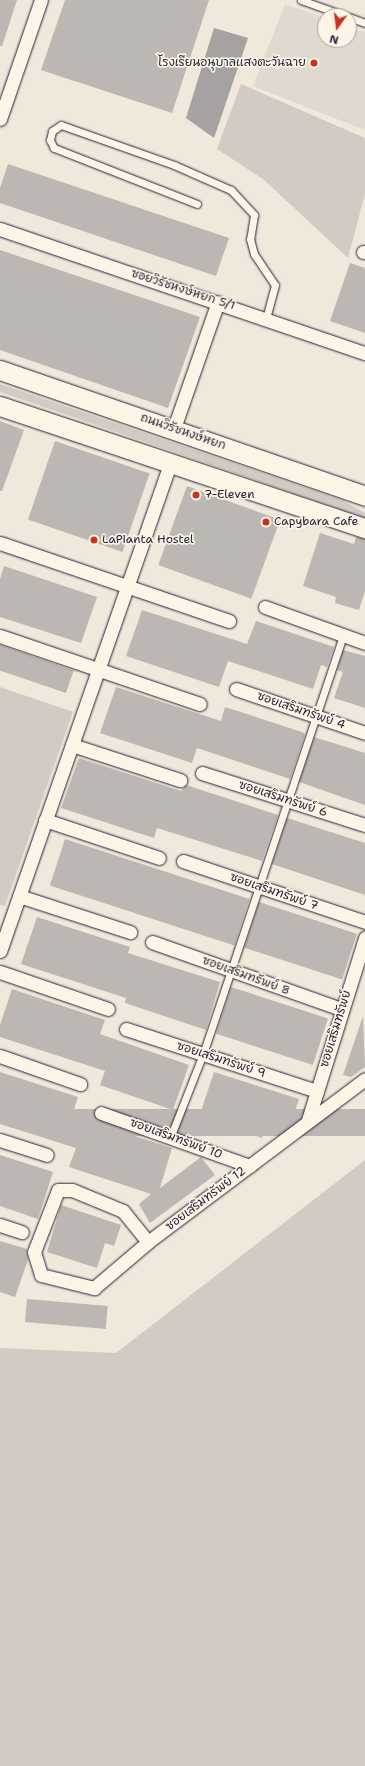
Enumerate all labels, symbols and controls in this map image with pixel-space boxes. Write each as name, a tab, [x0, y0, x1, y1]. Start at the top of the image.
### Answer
north arrow	[317, 8, 357, 48]
text: N	[328, 31, 340, 47]
place label: โรงเรียนอนุบาลแสงตะวันฉาย	[158, 56, 306, 70]
marker: โรงเรียนอนุบาลแสงตะวันฉาย	[309, 58, 319, 68]
street label: ซอยวิรัชหงษ์หยก 5/1	[129, 266, 237, 314]
street label: ถนนวิรัชหงษ์หยก	[138, 411, 228, 453]
place label: 7-Eleven	[204, 488, 255, 502]
marker: 7-Eleven	[191, 490, 201, 500]
place label: Capybara Cafe	[274, 515, 358, 529]
marker: Capybara Cafe	[261, 517, 271, 527]
place label: LaPianta Hostel	[102, 533, 194, 547]
marker: LaPianta Hostel	[89, 535, 99, 545]
street label: ซอยเสริมทรัพย์ 4	[255, 689, 347, 733]
street label: ซอยเสริมทรัพย์ 6	[237, 778, 329, 820]
street label: ซอยเสริมทรัพย์ 7	[228, 870, 320, 914]
street label: ซอยเสริมทรัพย์ 8	[200, 953, 292, 999]
street label: ซอยเสริมทรัพย์	[317, 989, 355, 1069]
street label: ซอยเสริมทรัพย์ 9	[175, 1039, 267, 1081]
street label: ซอยเสริมทรัพย์ 10	[128, 1116, 224, 1162]
street label: ซอยเสริมทรัพย์ 12	[163, 1164, 249, 1234]

